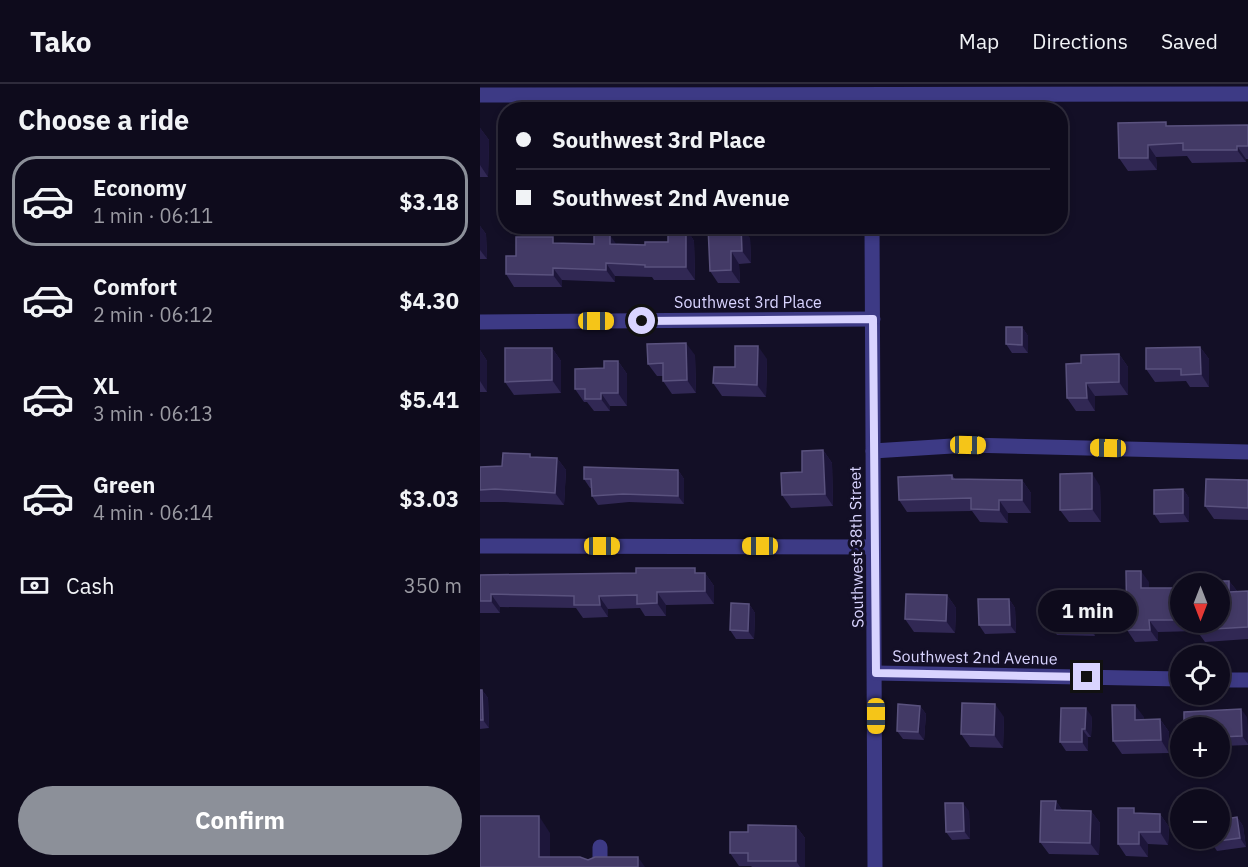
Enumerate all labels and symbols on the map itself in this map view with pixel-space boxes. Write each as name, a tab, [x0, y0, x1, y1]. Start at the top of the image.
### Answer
street label: Southwest 3rd Place	[674, 292, 822, 312]
route start	[628, 307, 655, 334]
car	[578, 312, 614, 330]
car	[950, 436, 986, 454]
car	[1090, 439, 1126, 457]
street label: Southwest 38th Street	[845, 466, 867, 628]
car	[584, 537, 620, 555]
car	[742, 537, 778, 555]
north arrow	[1170, 573, 1230, 633]
callout: 1 min	[1038, 590, 1136, 632]
street label: Southwest 2nd Avenue	[892, 646, 1058, 668]
route end	[1073, 663, 1100, 690]
car	[867, 698, 885, 734]

